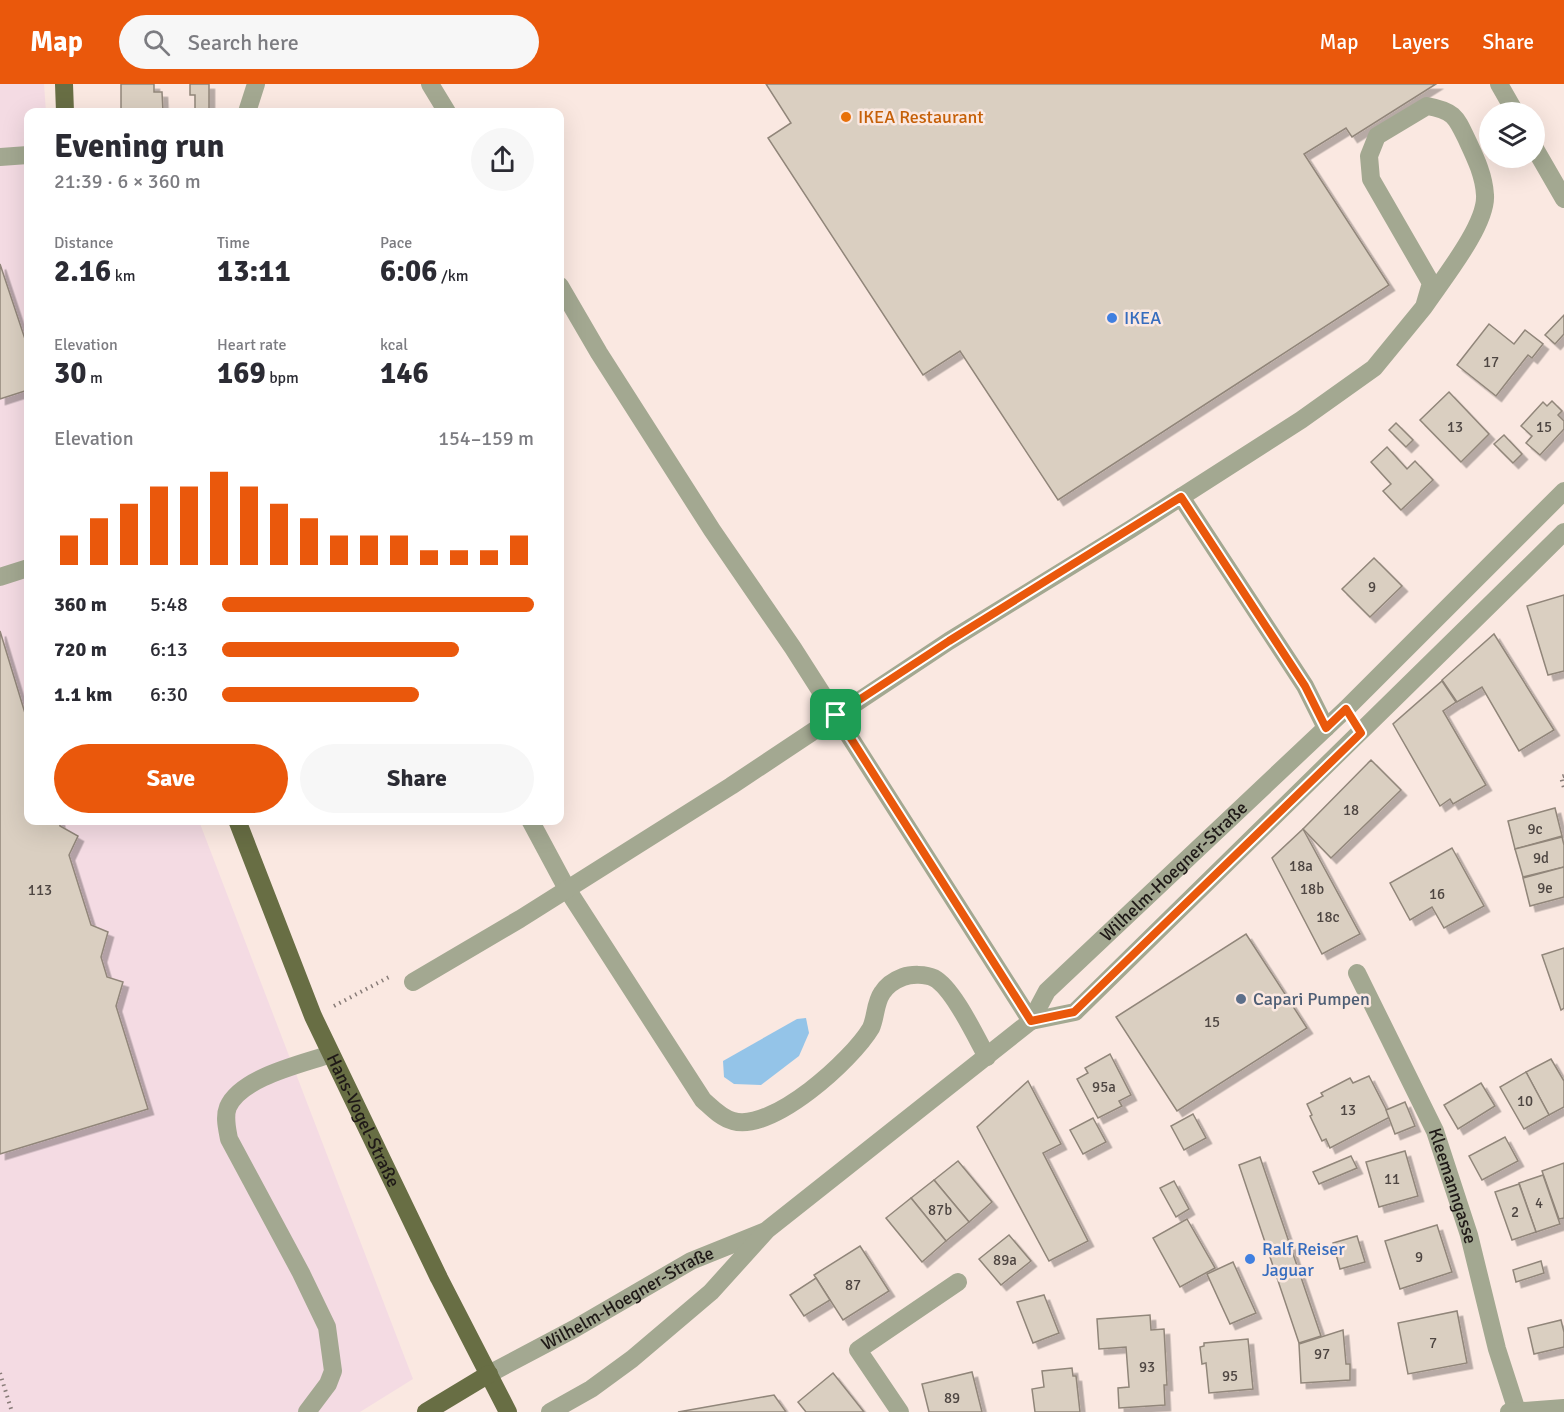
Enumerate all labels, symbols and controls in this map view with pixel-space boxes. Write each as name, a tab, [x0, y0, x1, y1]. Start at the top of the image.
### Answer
search box	[119, 15, 539, 69]
text: Map	[30, 25, 83, 59]
icon: search	[140, 26, 173, 59]
text: Search here	[188, 29, 299, 56]
text: Map	[1320, 29, 1358, 55]
text: Layers	[1391, 29, 1449, 55]
text: Share	[1482, 29, 1534, 55]
map controls	[1479, 102, 1545, 168]
button: layers	[1479, 102, 1545, 168]
place label: IKEA Restaurant	[858, 106, 984, 128]
marker: IKEA Restaurant	[839, 110, 853, 124]
text: Evening run	[54, 126, 224, 167]
button: share	[471, 128, 534, 191]
text: 21:39 · 6 × 360 m	[54, 169, 201, 194]
text: Distance	[54, 233, 114, 253]
text: Time	[217, 233, 250, 253]
text: Pace	[380, 233, 412, 253]
text: 2.16	[54, 253, 111, 290]
text: 13:11	[217, 253, 291, 290]
text: 6:06	[380, 253, 437, 290]
text: km	[111, 266, 136, 286]
text: /km	[437, 266, 469, 286]
place label: IKEA	[1124, 307, 1161, 329]
marker: IKEA	[1105, 311, 1119, 325]
text: Elevation	[54, 335, 118, 355]
text: Heart rate	[217, 335, 286, 355]
text: kcal	[380, 335, 408, 355]
house number: 17	[1483, 353, 1499, 371]
text: 30	[54, 355, 86, 392]
text: 169	[217, 355, 266, 392]
text: 146	[380, 355, 429, 392]
text: m	[86, 368, 103, 388]
text: bpm	[266, 368, 299, 388]
house number: 13	[1447, 418, 1463, 436]
house number: 15	[1536, 418, 1552, 436]
text: Elevation	[54, 426, 134, 451]
text: 154–159 m	[438, 426, 534, 451]
house number: 9	[1368, 578, 1376, 596]
text: 360 m	[54, 592, 107, 617]
text: 5:48	[150, 592, 188, 617]
text: 720 m	[54, 637, 107, 662]
text: 6:13	[150, 637, 188, 662]
text: 1.1 km	[54, 682, 112, 707]
text: 6:30	[150, 682, 188, 707]
pin	[810, 689, 861, 740]
icon: arrive	[819, 698, 852, 731]
button: Save	[54, 744, 288, 813]
button: Share	[300, 744, 534, 813]
street label: Wilhelm-Hoegner-Straße	[1096, 797, 1252, 946]
house number: 18	[1343, 801, 1359, 819]
house number: 9c	[1527, 820, 1543, 838]
house number: 9d	[1533, 849, 1549, 867]
house number: 18a	[1289, 857, 1313, 875]
house number: 9e	[1537, 879, 1553, 897]
house number: 18b	[1300, 880, 1324, 898]
house number: 113	[28, 881, 52, 899]
house number: 16	[1429, 885, 1445, 903]
house number: 18c	[1316, 908, 1340, 926]
place label: Capari Pumpen	[1253, 988, 1370, 1010]
marker: Capari Pumpen	[1234, 992, 1248, 1006]
house number: 15	[1204, 1013, 1220, 1031]
street label: Hans-Vogel-Straße	[322, 1050, 405, 1191]
house number: 95a	[1092, 1078, 1116, 1096]
house number: 10	[1517, 1092, 1533, 1110]
house number: 13	[1340, 1101, 1356, 1119]
street label: Kleemanngasse	[1424, 1125, 1482, 1246]
house number: 11	[1384, 1170, 1400, 1188]
house number: 4	[1535, 1194, 1543, 1212]
house number: 87b	[928, 1201, 952, 1219]
house number: 2	[1511, 1203, 1519, 1221]
place label: Ralf Reiser Jaguar	[1262, 1238, 1345, 1281]
street label: Wilhelm-Hoegner-Straße	[538, 1242, 717, 1355]
house number: 9	[1415, 1248, 1423, 1266]
house number: 89a	[993, 1251, 1017, 1269]
marker: Ralf Reiser Jaguar	[1243, 1252, 1257, 1266]
house number: 87	[845, 1276, 861, 1294]
house number: 7	[1429, 1334, 1437, 1352]
house number: 97	[1314, 1345, 1330, 1363]
house number: 93	[1139, 1358, 1155, 1376]
house number: 95	[1222, 1367, 1238, 1385]
house number: 89	[944, 1389, 960, 1407]

